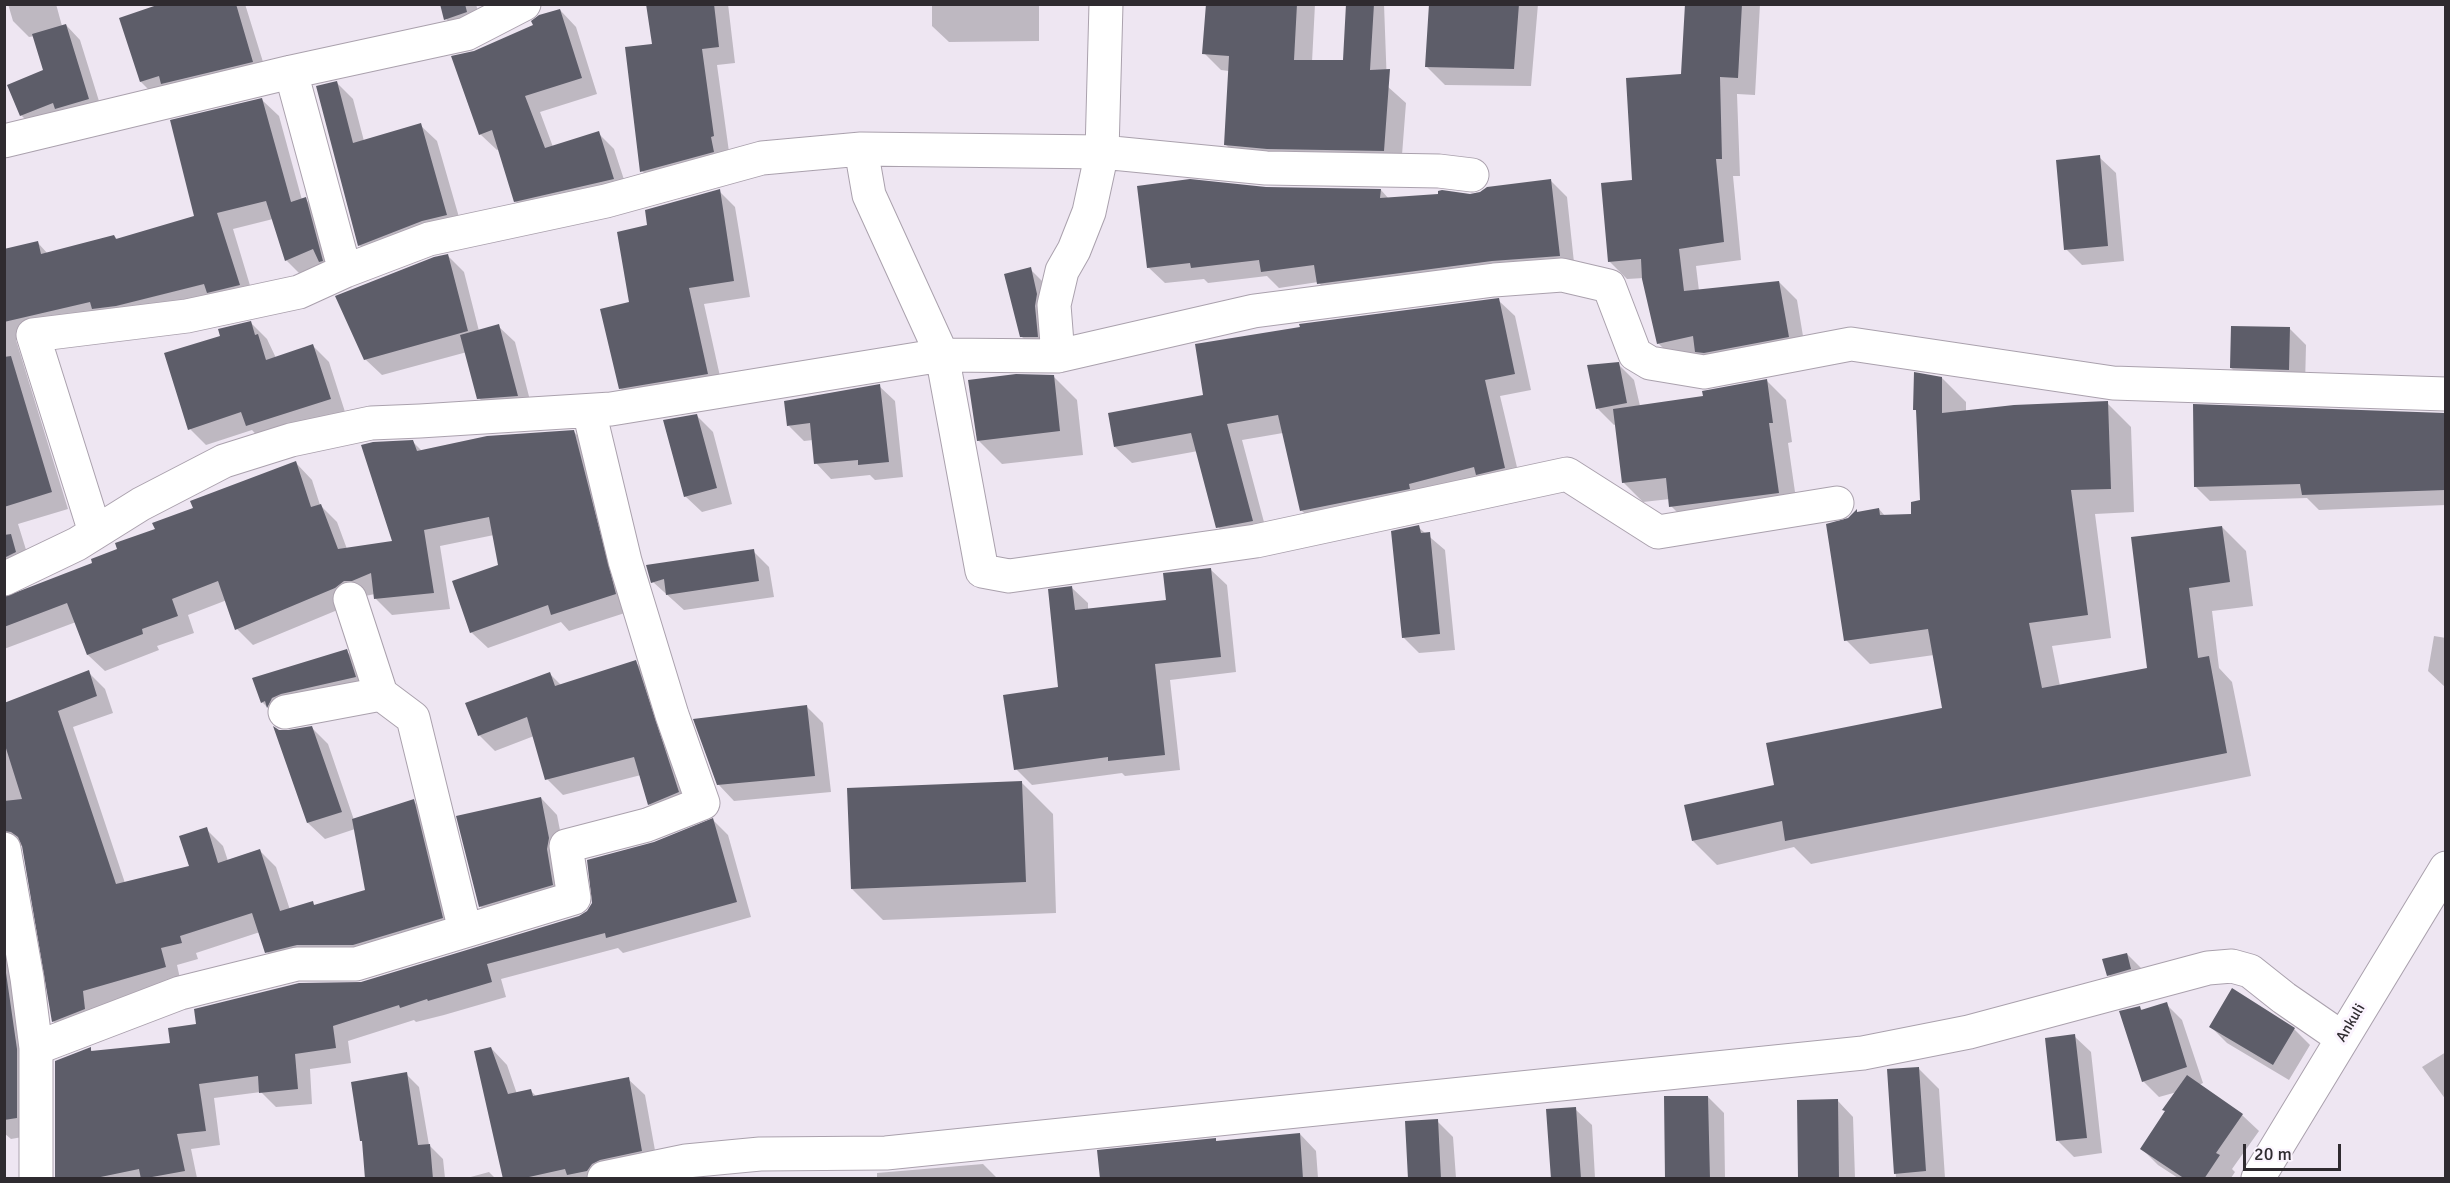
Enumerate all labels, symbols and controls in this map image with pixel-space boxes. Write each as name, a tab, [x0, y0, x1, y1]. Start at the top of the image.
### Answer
street label: Ankuli	[2333, 1001, 2369, 1045]
scale bar	[2246, 1132, 2344, 1170]
text: 20 m	[2254, 1143, 2292, 1165]

